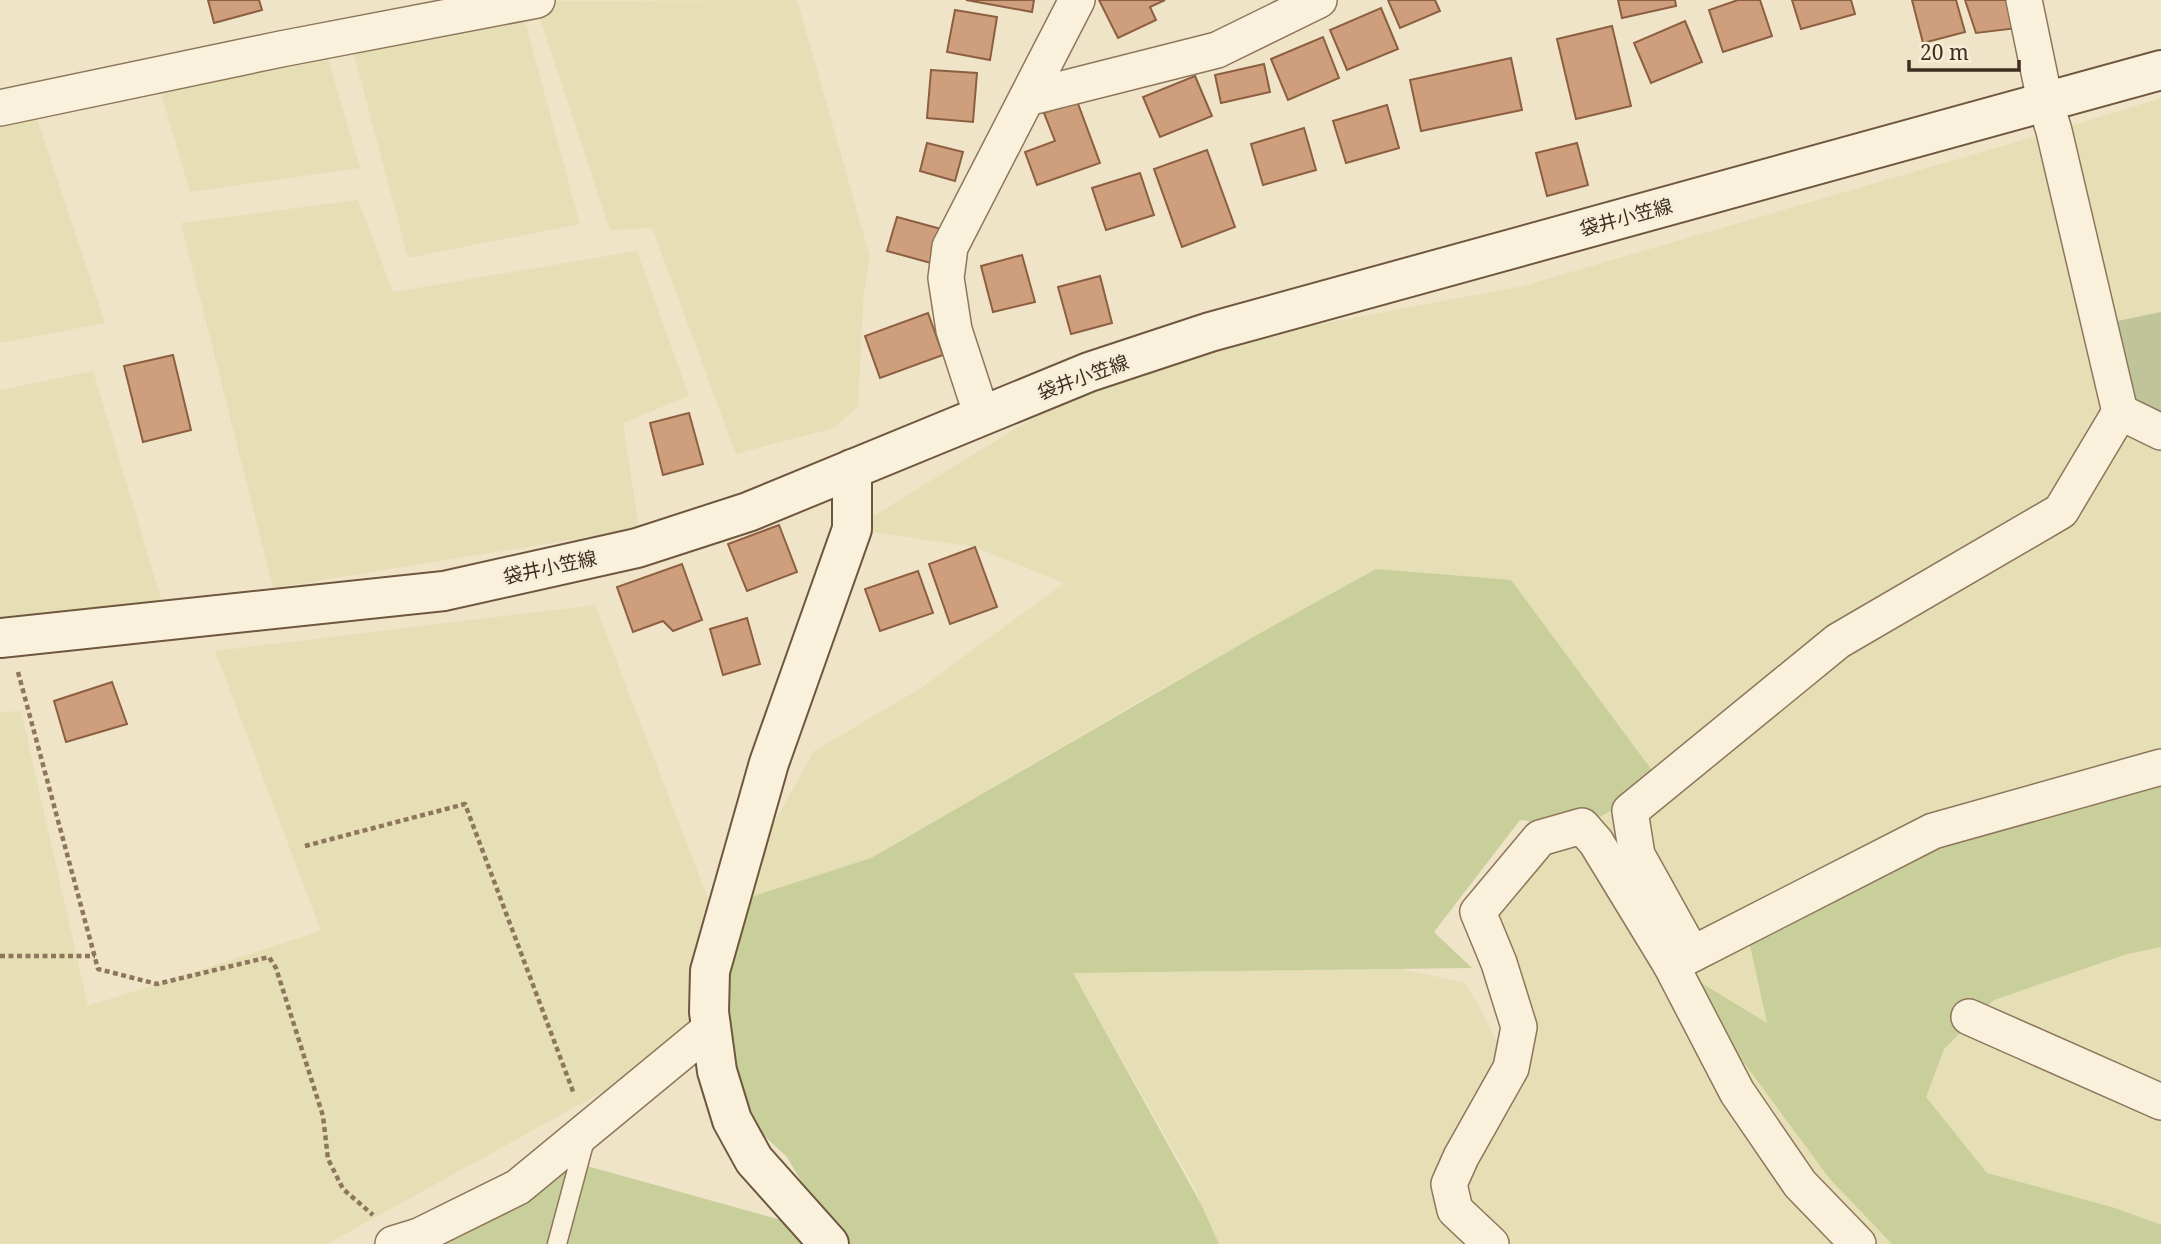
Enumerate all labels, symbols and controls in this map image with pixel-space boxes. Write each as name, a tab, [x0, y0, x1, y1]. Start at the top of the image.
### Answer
scale bar	[1909, 28, 2019, 72]
text: 20 m	[1920, 38, 1969, 66]
street label: 袋井小笠線	[1577, 192, 1675, 242]
street label: 袋井小笠線	[1034, 349, 1132, 405]
street label: 袋井小笠線	[501, 544, 599, 590]

